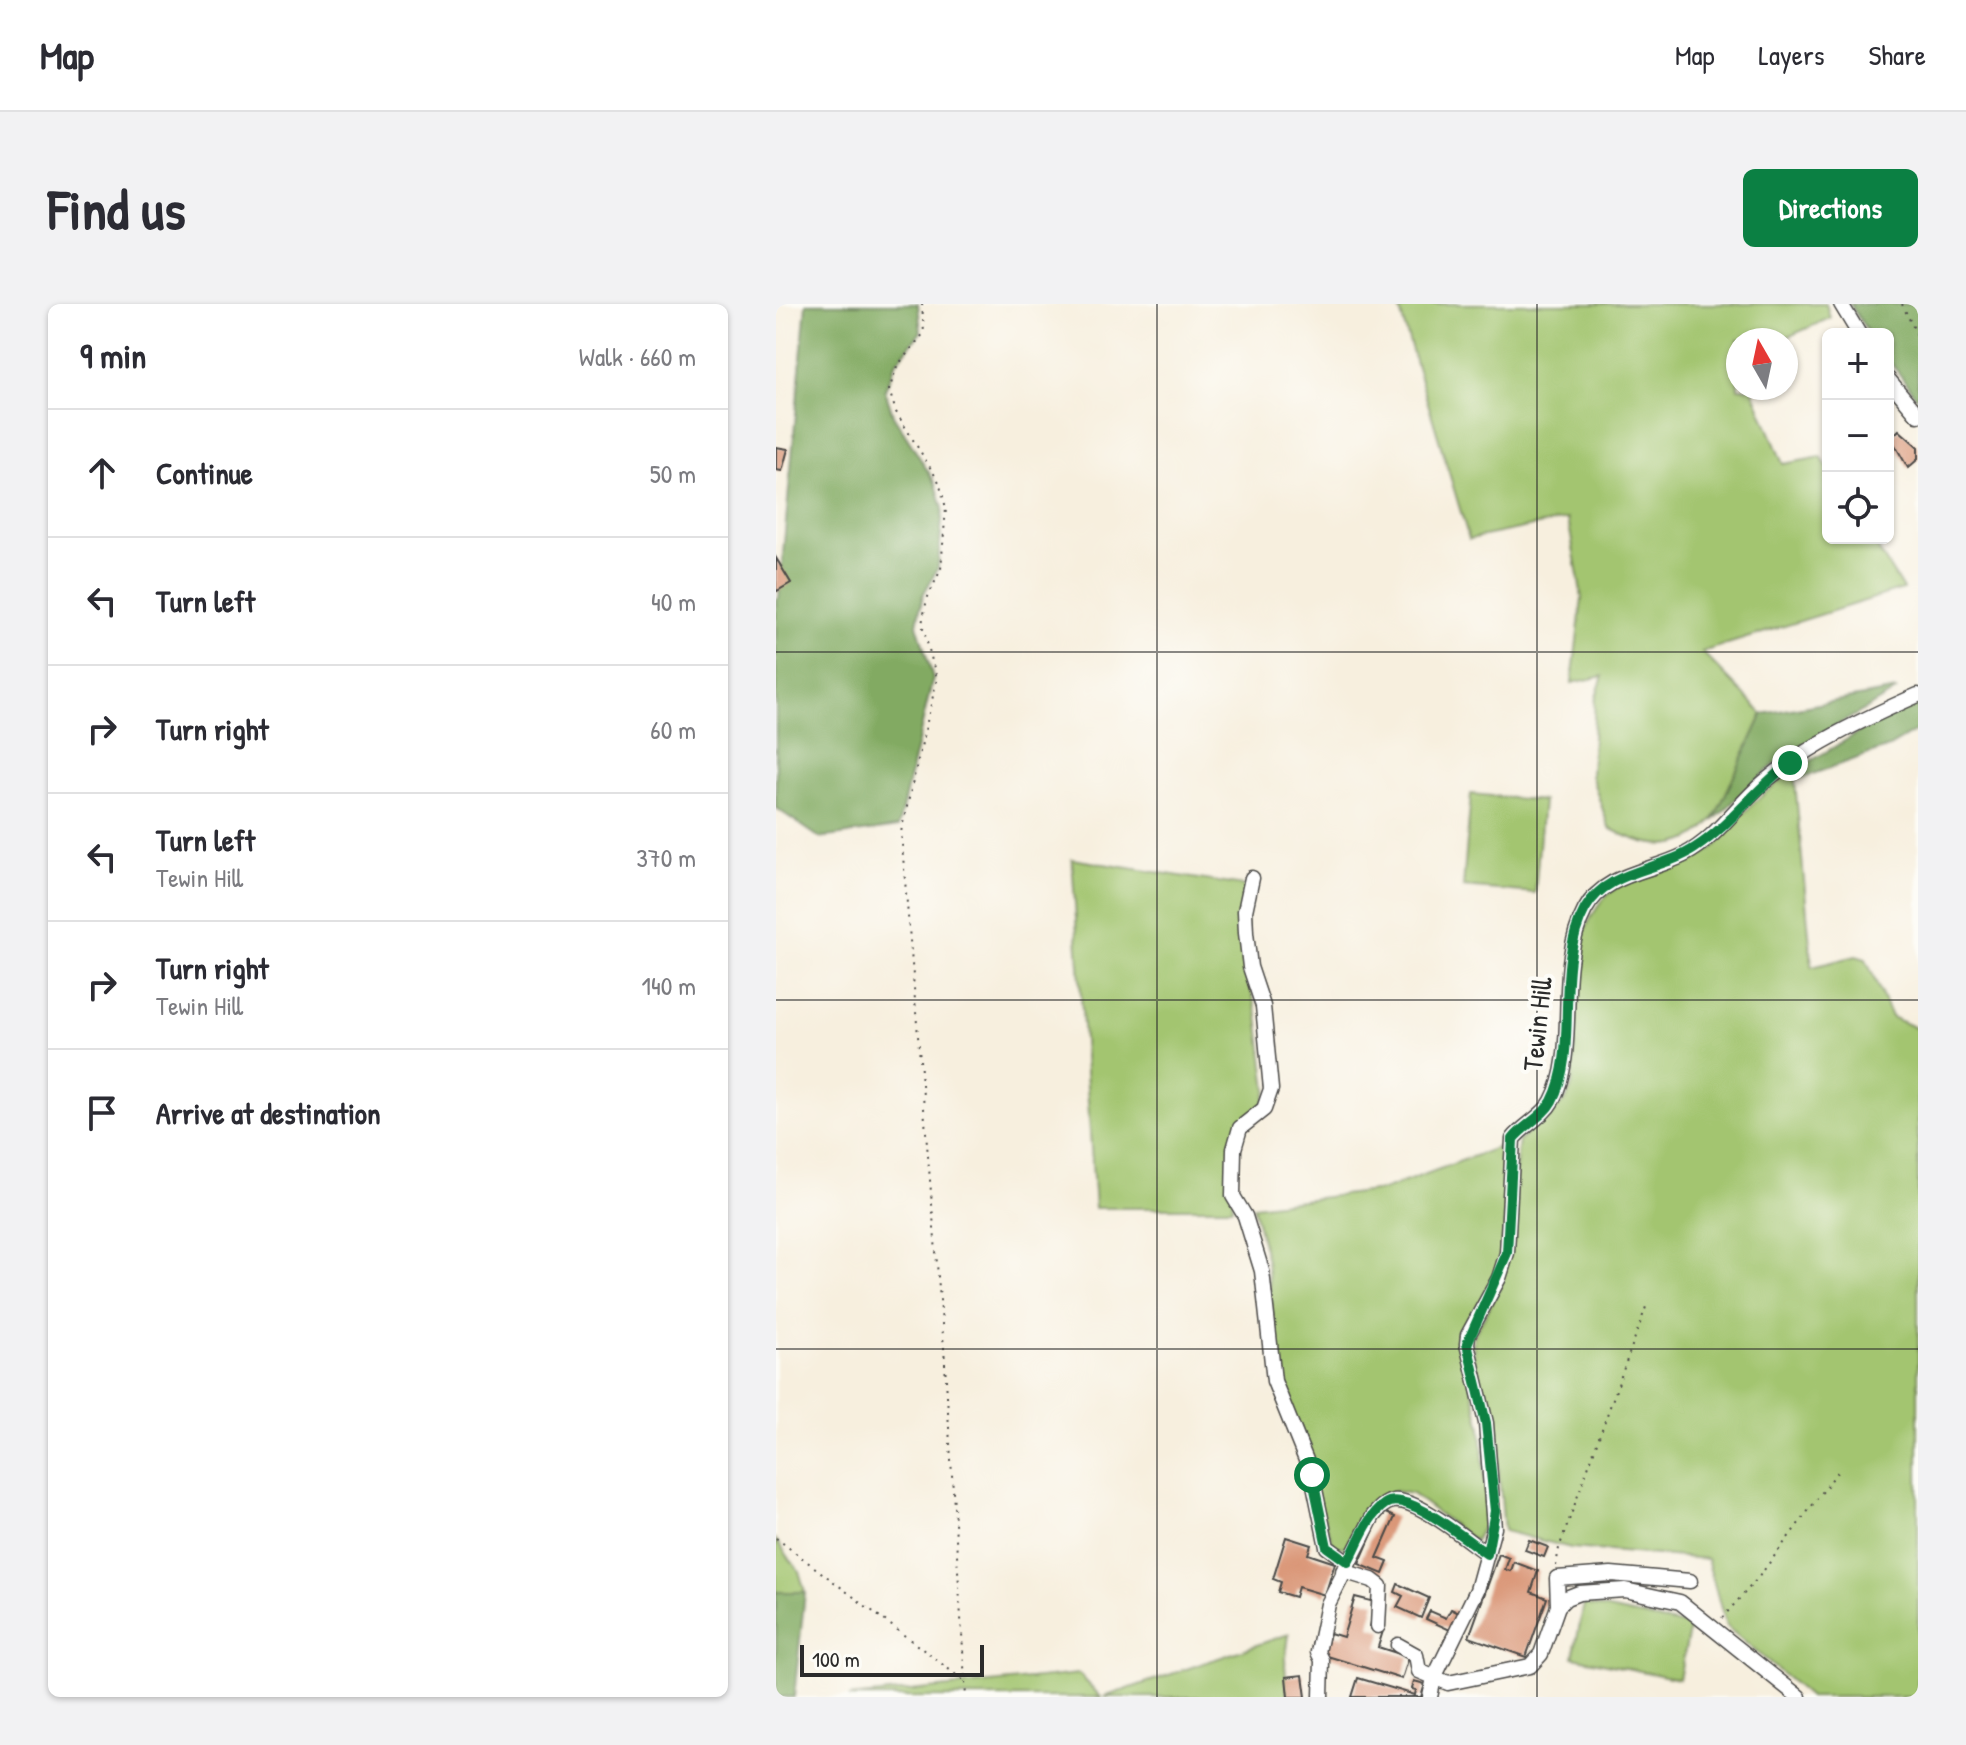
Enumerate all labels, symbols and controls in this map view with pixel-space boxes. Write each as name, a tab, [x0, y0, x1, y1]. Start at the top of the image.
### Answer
text: Map	[40, 29, 94, 81]
text: Map	[1675, 36, 1715, 74]
text: Layers	[1759, 36, 1824, 74]
text: Share	[1868, 36, 1926, 74]
button: Directions	[1743, 169, 1918, 247]
text: Find us	[48, 171, 186, 246]
north arrow	[1726, 328, 1798, 400]
map controls	[1822, 328, 1894, 544]
button: +	[1822, 328, 1894, 400]
text: 9 min	[80, 333, 146, 379]
text: Walk · 660 m	[579, 339, 696, 374]
button: −	[1822, 400, 1894, 472]
icon: ahead	[80, 451, 124, 495]
text: Continue	[156, 453, 253, 493]
text: 50 m	[650, 456, 696, 491]
button: locate	[1822, 472, 1894, 544]
icon: left	[80, 579, 124, 623]
text: Turn left	[156, 581, 255, 621]
text: 40 m	[651, 584, 696, 619]
icon: right	[80, 707, 124, 751]
text: Turn right	[156, 709, 269, 749]
text: 60 m	[650, 712, 696, 747]
route end	[1772, 745, 1808, 781]
text: Turn left	[156, 820, 255, 860]
icon: left	[80, 835, 124, 879]
text: 370 m	[636, 840, 696, 875]
text: Tewin Hill	[156, 860, 243, 895]
text: Turn right	[156, 948, 269, 988]
icon: right	[80, 963, 124, 1007]
text: 140 m	[642, 968, 696, 1003]
street label: Tewin Hill	[1513, 974, 1561, 1073]
text: Tewin Hill	[156, 988, 243, 1023]
icon: arrive	[80, 1091, 124, 1135]
text: Arrive at destination	[156, 1093, 381, 1133]
route start	[1294, 1457, 1330, 1493]
scale bar	[800, 1641, 984, 1677]
text: 100 m	[812, 1644, 860, 1674]

